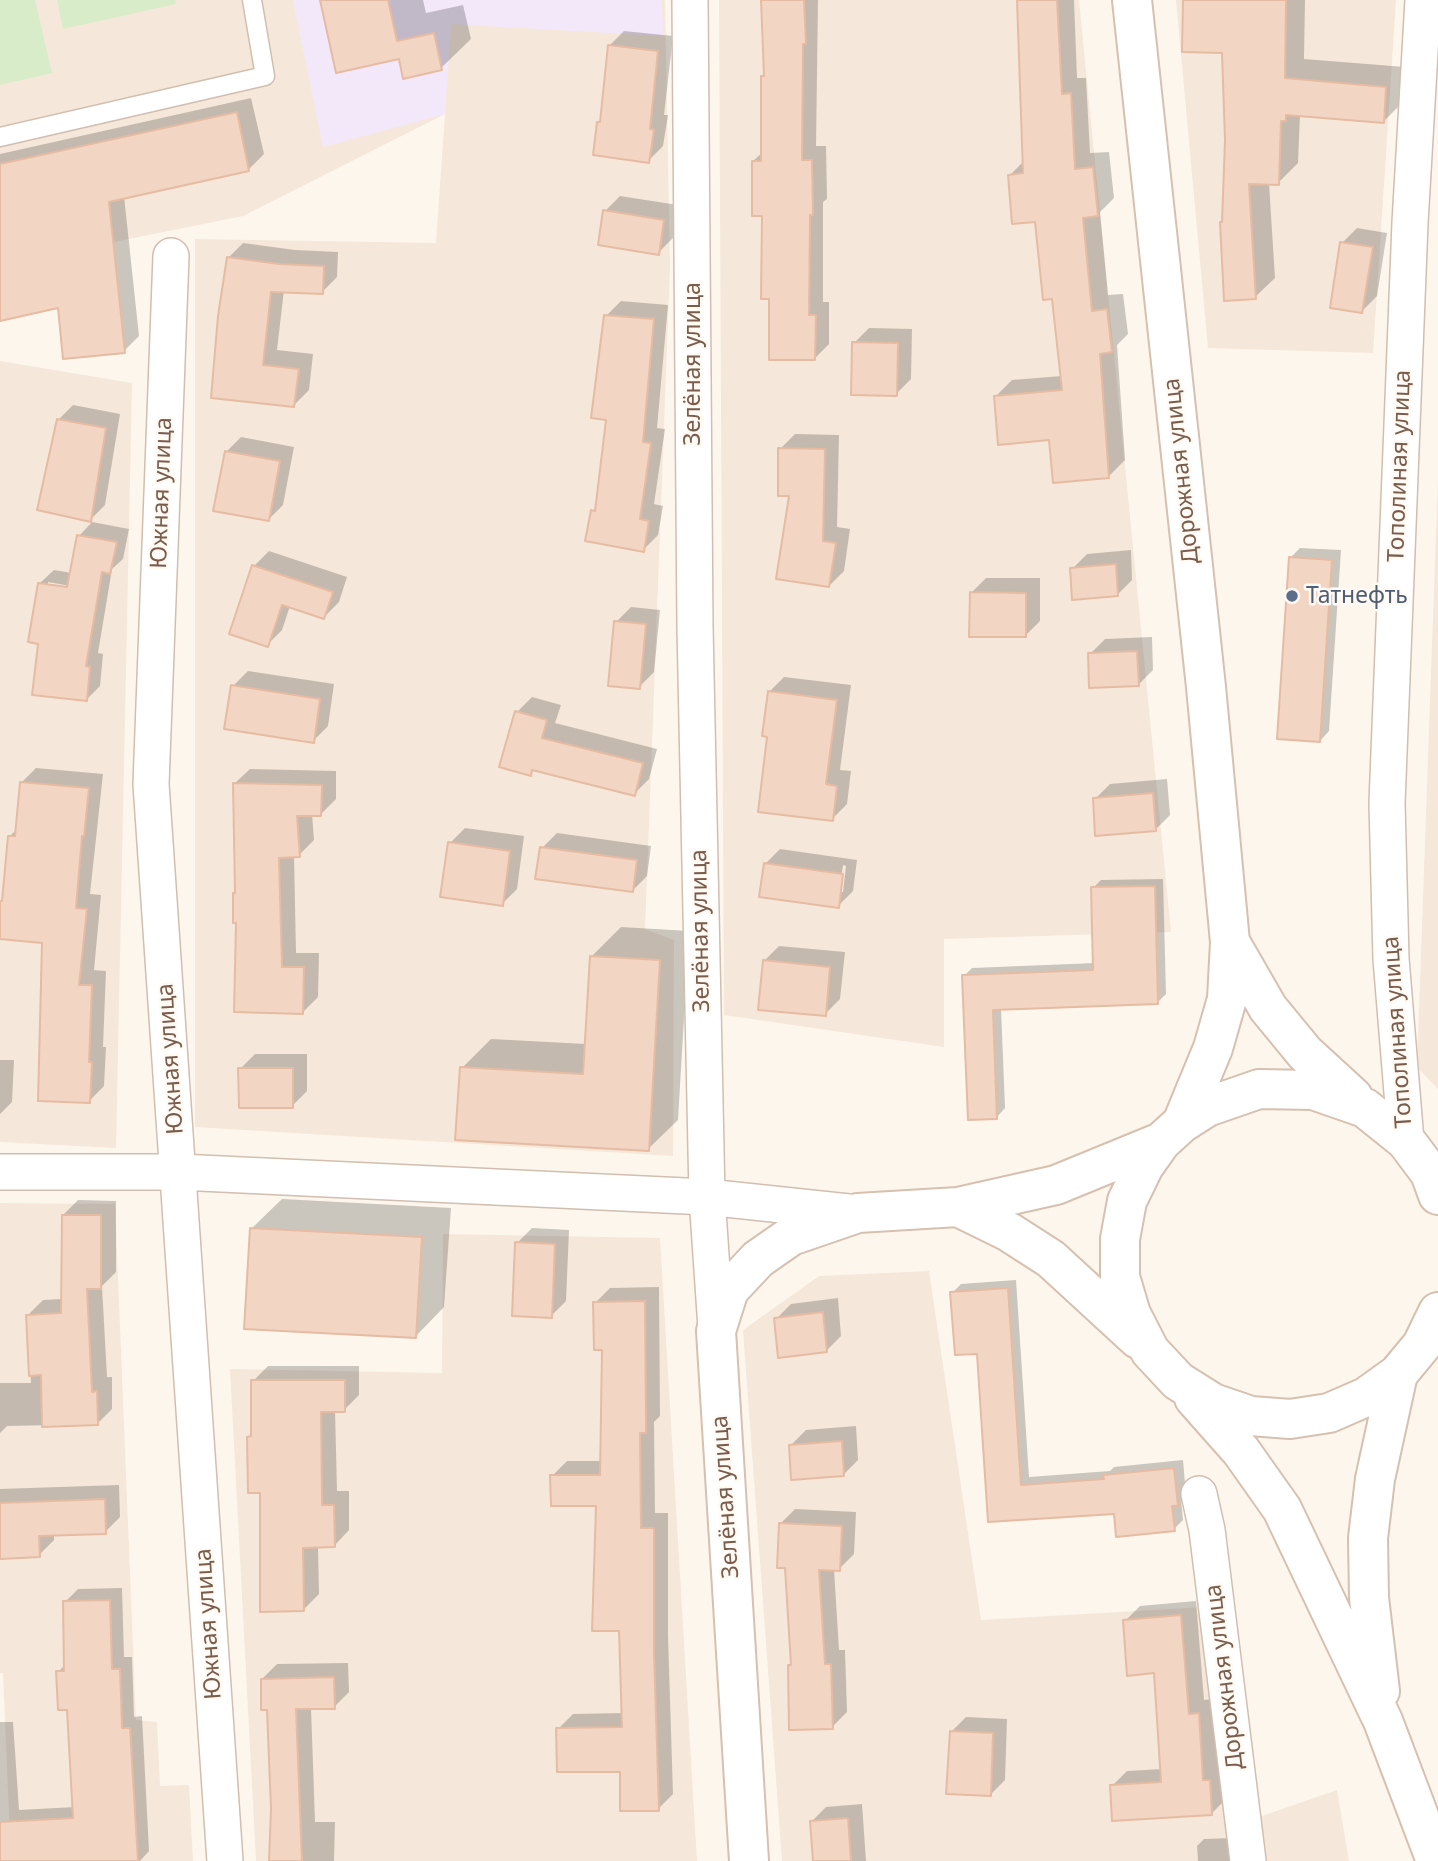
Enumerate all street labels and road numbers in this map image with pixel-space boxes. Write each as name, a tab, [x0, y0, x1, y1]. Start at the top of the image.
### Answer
street label: Зелёная улица	[679, 282, 707, 446]
street label: Тополиная улица	[1383, 369, 1417, 563]
street label: Дорожная улица	[1159, 377, 1205, 565]
street label: Южная улица	[146, 417, 178, 569]
street label: Зелёная улица	[686, 849, 716, 1013]
street label: Тополиная улица	[1378, 935, 1418, 1129]
street label: Южная улица	[152, 982, 190, 1136]
street label: Зелёная улица	[707, 1414, 745, 1580]
street label: Южная улица	[190, 1547, 228, 1701]
street label: Дорожная улица	[1200, 1583, 1250, 1771]

